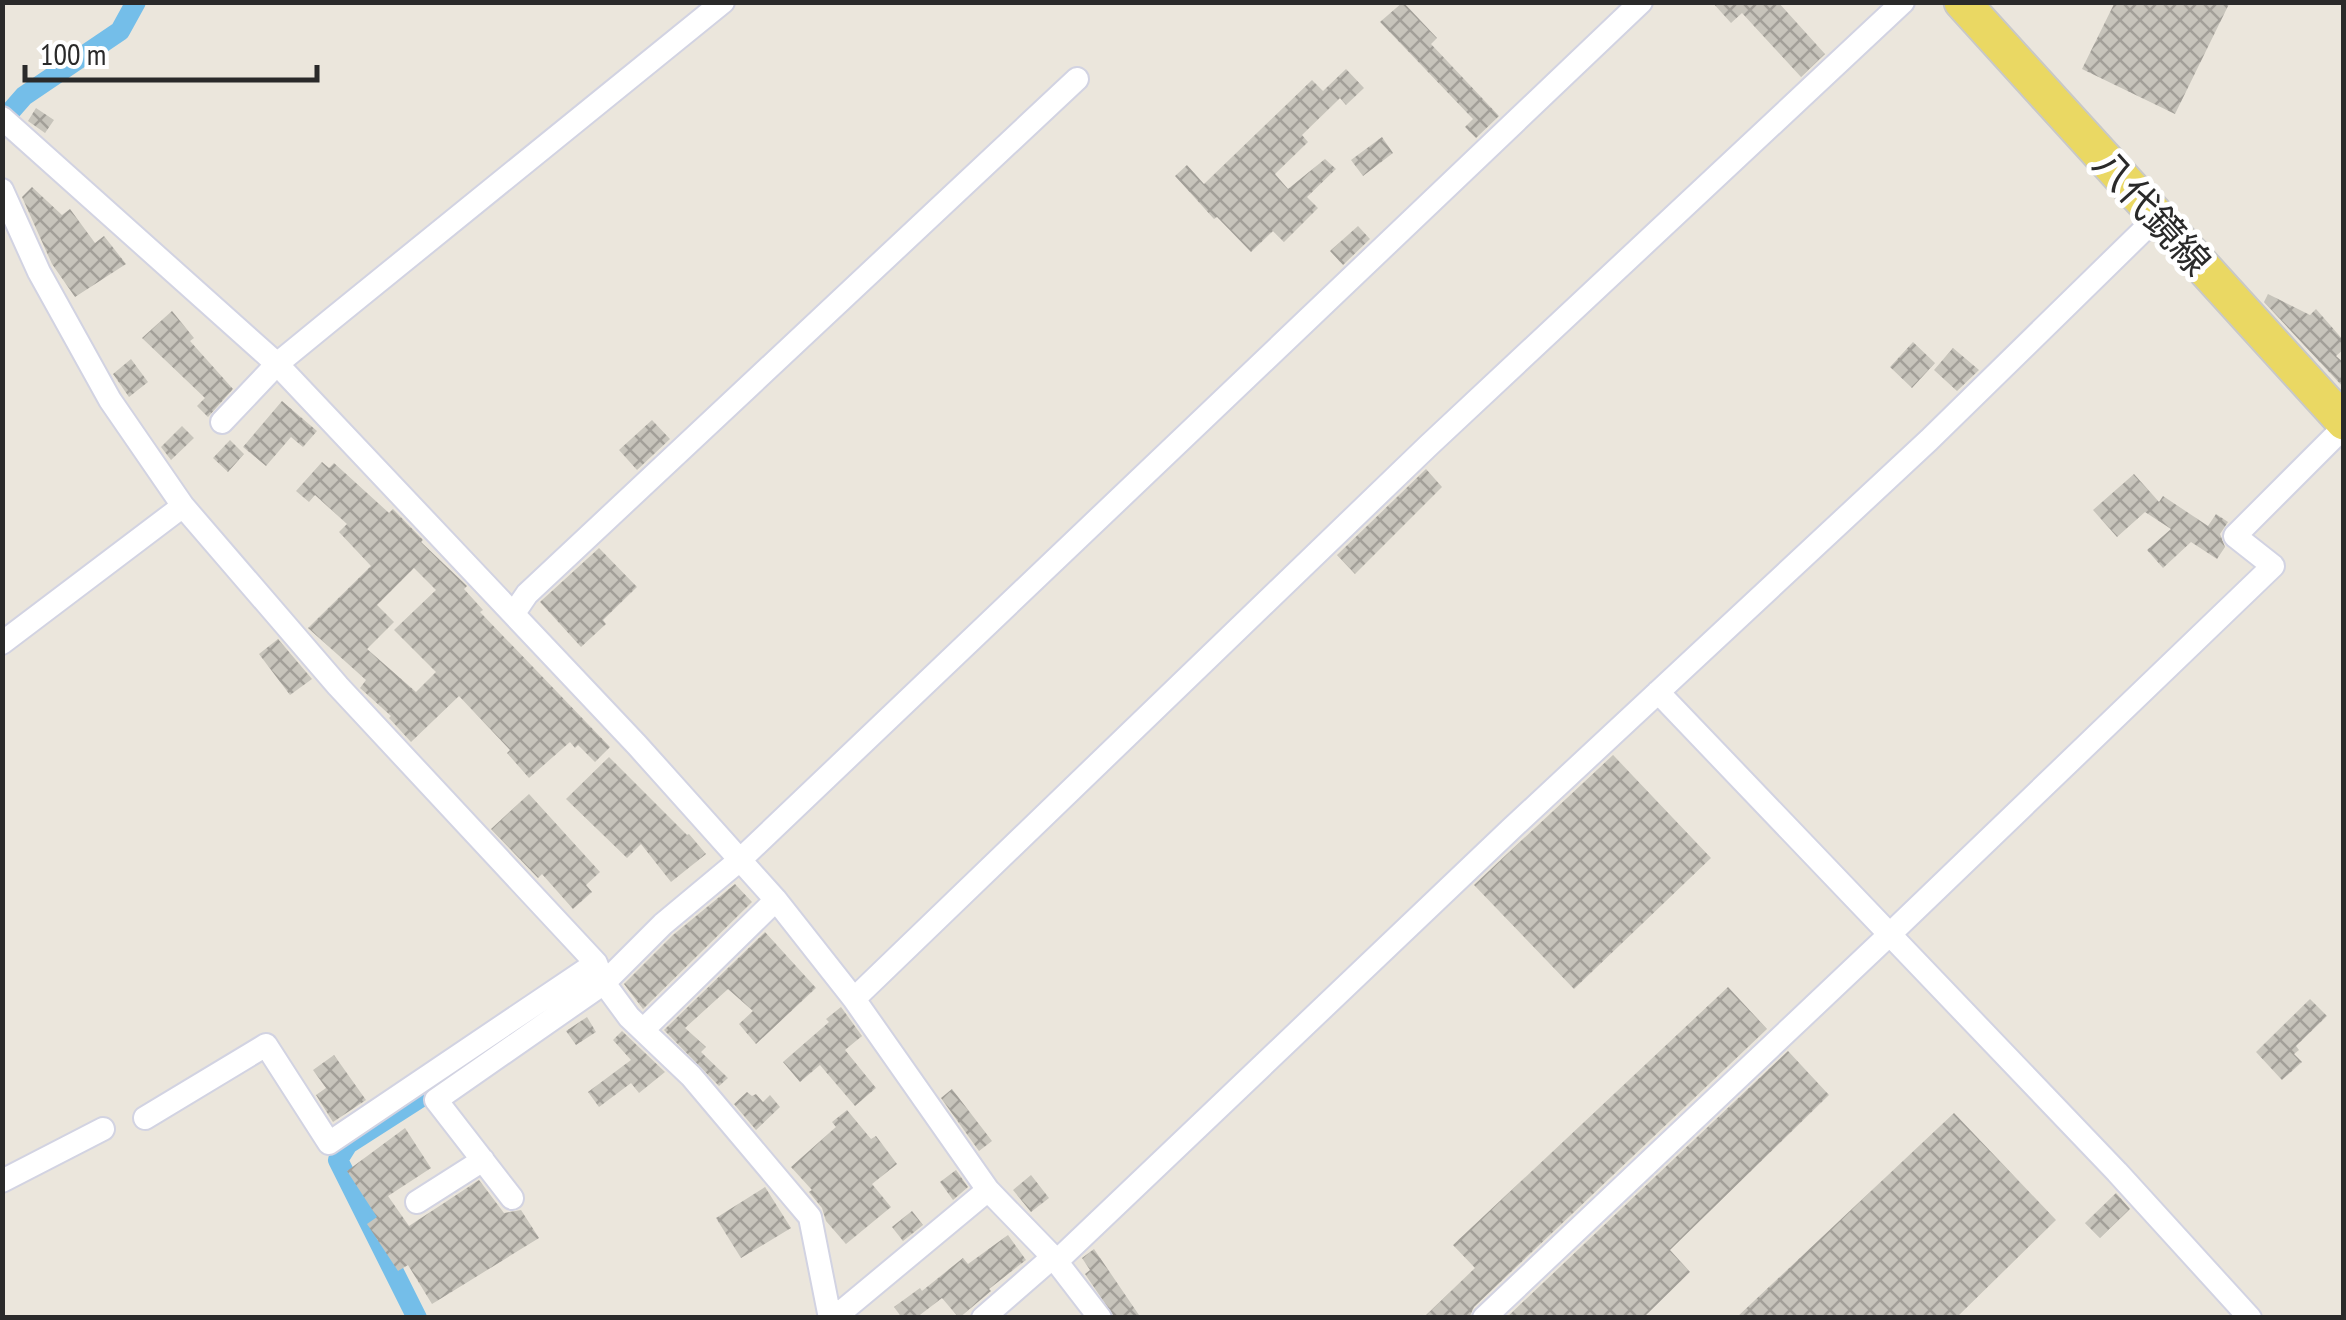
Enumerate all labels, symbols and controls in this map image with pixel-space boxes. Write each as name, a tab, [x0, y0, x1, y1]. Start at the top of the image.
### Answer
scale bar	[25, 20, 318, 82]
text: 100 m	[40, 34, 106, 73]
street label: 八代鏡線	[2084, 139, 2222, 285]

